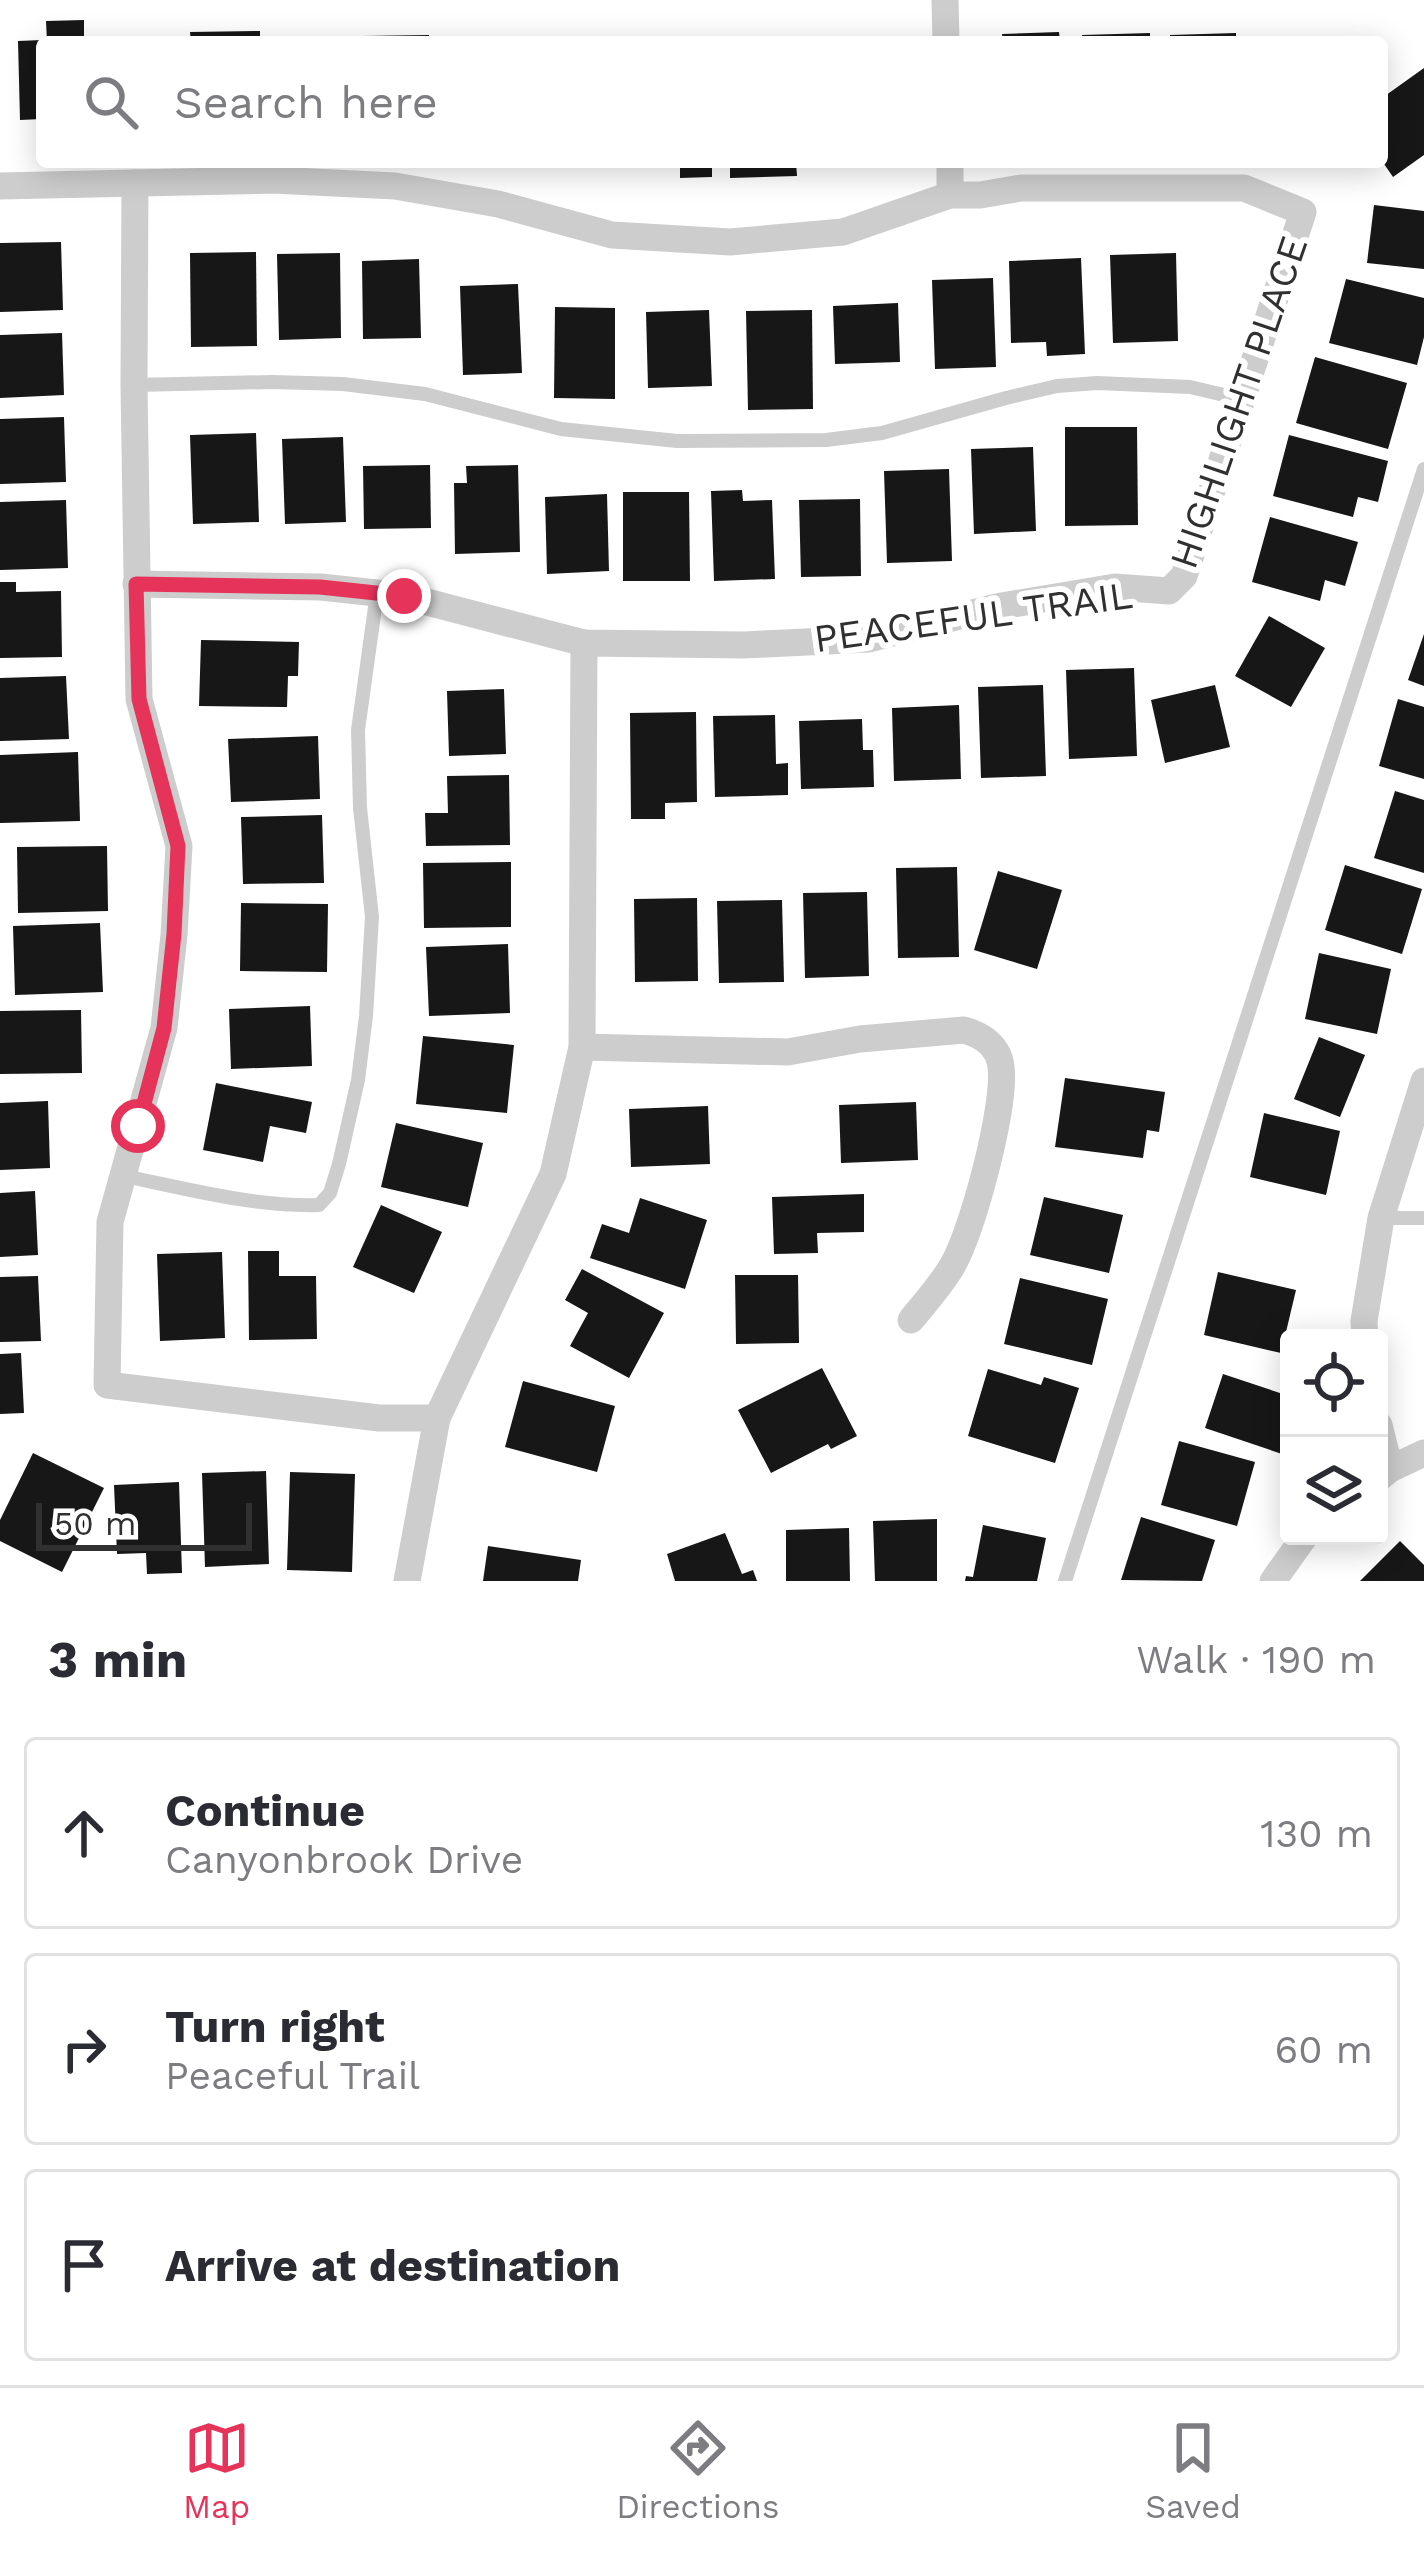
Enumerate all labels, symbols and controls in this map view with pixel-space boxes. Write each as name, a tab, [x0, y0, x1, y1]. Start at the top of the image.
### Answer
search box	[36, 36, 1388, 168]
icon: search	[78, 69, 144, 135]
text: Search here	[174, 76, 438, 129]
street label: HIGHLIGHT PLACE	[1161, 230, 1316, 574]
route end	[377, 569, 431, 623]
street label: PEACEFUL TRAIL	[811, 572, 1135, 661]
route start	[111, 1099, 165, 1153]
map controls	[1280, 1329, 1388, 1545]
button: locate	[1280, 1329, 1388, 1437]
button: layers	[1280, 1437, 1388, 1545]
scale bar	[36, 1497, 252, 1550]
text: 50 m	[54, 1504, 136, 1543]
text: 3 min	[48, 1630, 187, 1689]
text: Walk · 190 m	[1136, 1637, 1376, 1682]
text: Continue	[165, 1784, 365, 1837]
icon: ahead	[51, 1800, 117, 1866]
text: 130 m	[1260, 1811, 1373, 1856]
text: Canyonbrook Drive	[165, 1837, 523, 1882]
text: Turn right	[165, 2000, 385, 2053]
icon: right	[51, 2016, 117, 2082]
text: 60 m	[1275, 2027, 1373, 2072]
text: Peaceful Trail	[165, 2053, 420, 2098]
icon: arrive	[51, 2232, 117, 2298]
text: Arrive at destination	[165, 2239, 620, 2292]
tab: Map	[183, 2415, 250, 2526]
tab: Directions	[616, 2415, 779, 2526]
tab: Saved	[1145, 2415, 1241, 2526]

